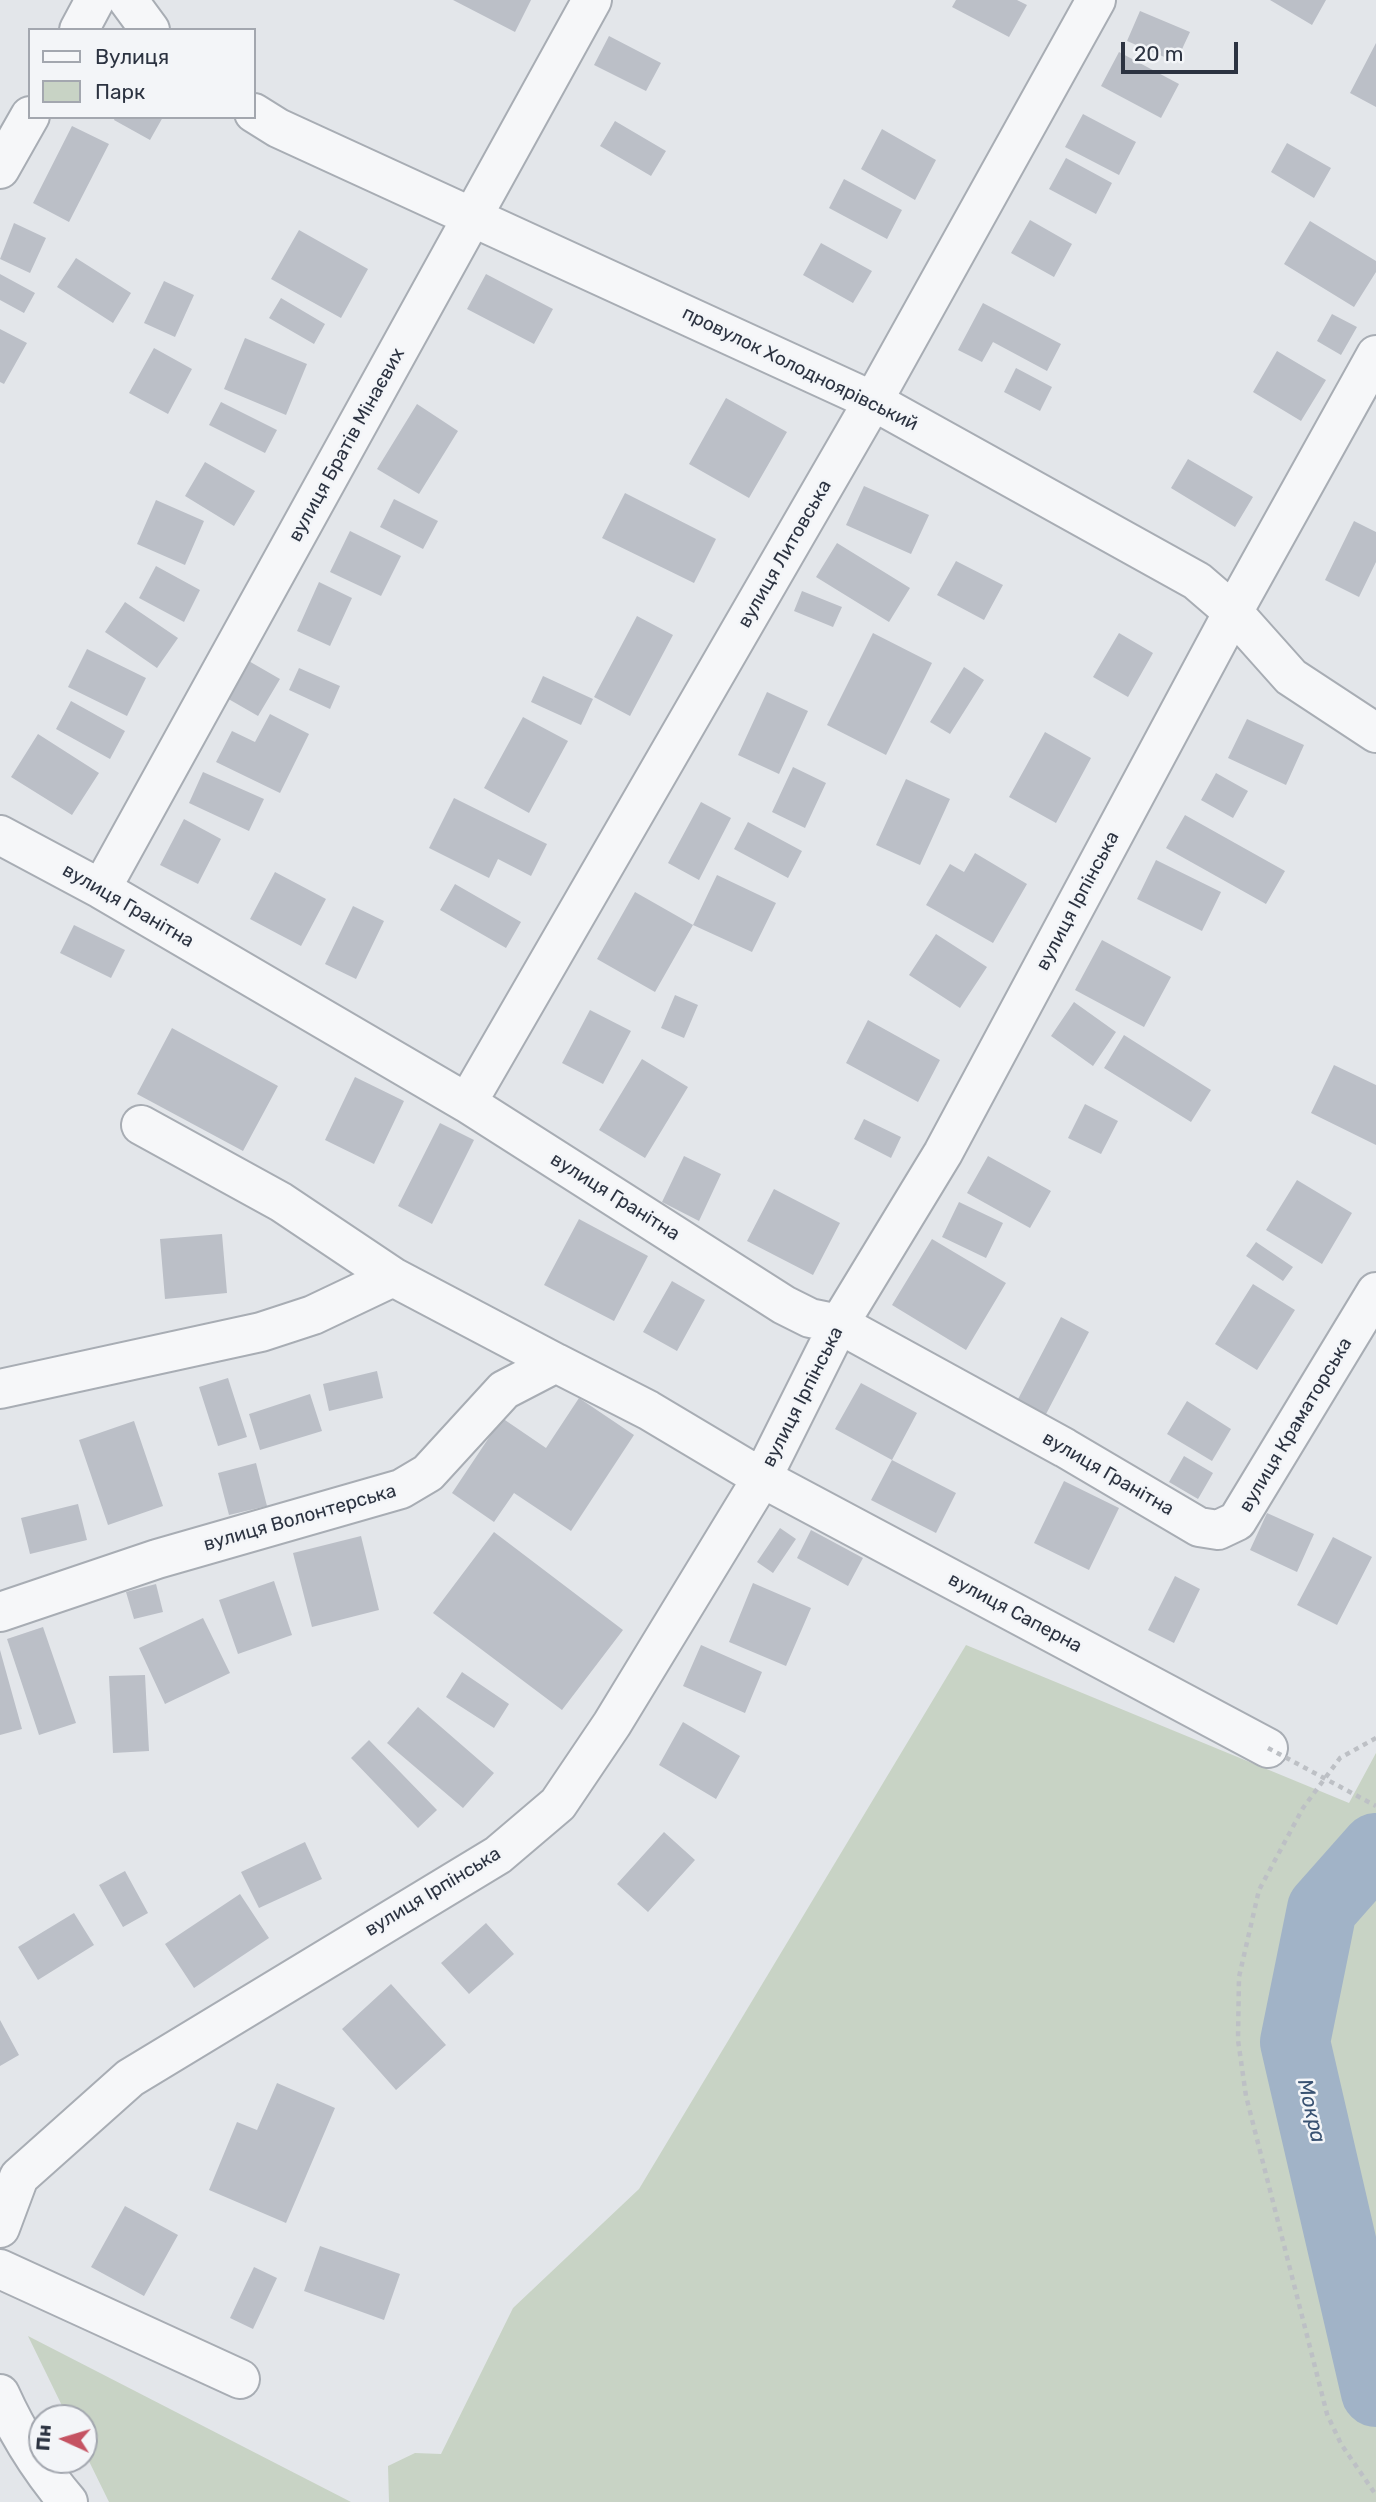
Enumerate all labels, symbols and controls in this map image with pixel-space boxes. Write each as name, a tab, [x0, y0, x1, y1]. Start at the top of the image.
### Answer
legend	[28, 28, 256, 119]
scale bar	[1124, 28, 1241, 72]
text: 20 m	[1134, 41, 1183, 66]
text: Вулиця	[95, 44, 169, 69]
text: Парк	[95, 79, 145, 104]
street label: провулок Холодноярівський	[678, 302, 922, 436]
street label: вулиця Братів Мінаєвих	[284, 344, 410, 546]
street label: вулиця Литовська	[733, 476, 837, 632]
street label: вулиця Ірпінська	[1032, 827, 1124, 975]
street label: вулиця Гранітна	[58, 859, 198, 953]
street label: вулиця Гранітна	[546, 1148, 684, 1246]
street label: вулиця Ірпінська	[758, 1323, 848, 1471]
street label: вулиця Краматорська	[1235, 1333, 1357, 1517]
street label: вулиця Гранітна	[1038, 1427, 1178, 1521]
street label: вулиця Волонтерська	[201, 1480, 399, 1556]
street label: вулиця Саперна	[944, 1568, 1086, 1658]
street label: вулиця Ірпінська	[361, 1842, 505, 1942]
water label: Мокра	[1291, 2077, 1331, 2145]
north arrow	[28, 2404, 98, 2474]
text: Пн	[31, 2424, 56, 2452]

